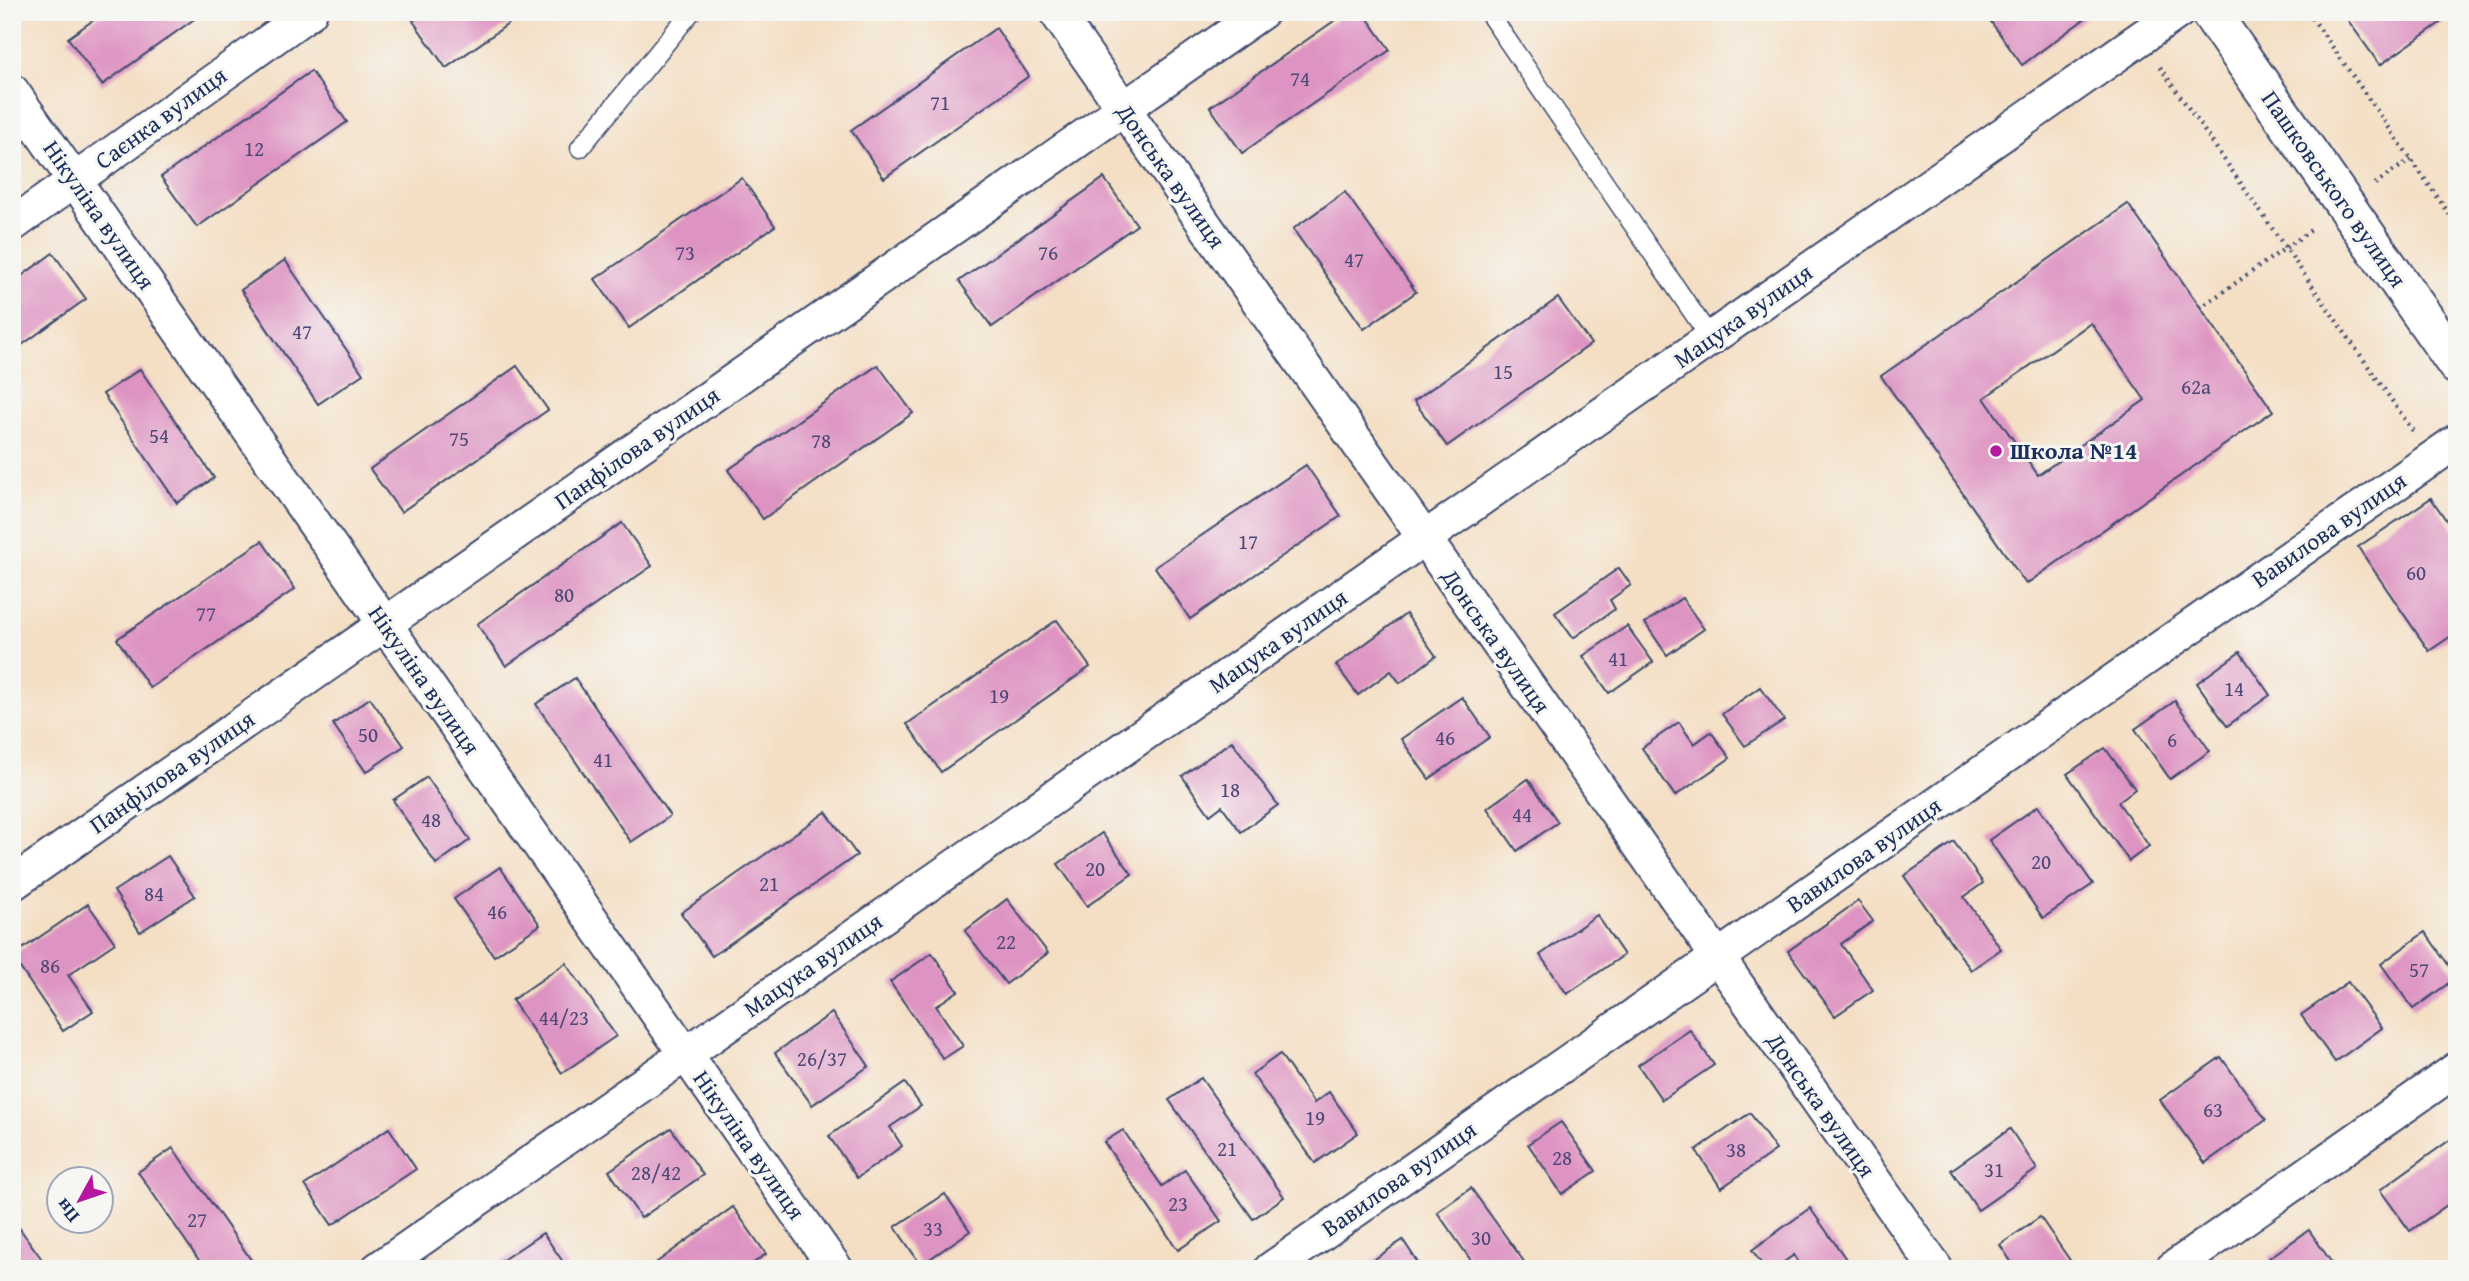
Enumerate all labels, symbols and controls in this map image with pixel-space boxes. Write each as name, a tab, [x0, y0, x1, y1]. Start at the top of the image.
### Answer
street label: Саєнка вулиця	[88, 58, 234, 177]
house number: 74	[1290, 63, 1310, 94]
street label: Пашковського вулиця	[2253, 83, 2416, 294]
house number: 71	[930, 87, 950, 118]
street label: Донська вулиця	[1108, 95, 1234, 255]
street label: Нікуліна вулиця	[35, 133, 164, 297]
house number: 12	[244, 133, 264, 164]
house number: 73	[675, 237, 695, 268]
house number: 76	[1038, 237, 1058, 268]
house number: 47	[1344, 244, 1364, 275]
street label: Мацука вулиця	[1666, 255, 1819, 377]
house number: 47	[292, 316, 312, 347]
house number: 15	[1493, 356, 1513, 387]
house number: 62а	[2181, 371, 2211, 402]
street label: Панфілова вулиця	[547, 377, 727, 518]
house number: 54	[149, 420, 169, 451]
house number: 75	[449, 423, 469, 454]
house number: 78	[811, 425, 831, 456]
place label: Школа №14	[2010, 433, 2138, 468]
marker: Школа №14	[1988, 443, 2004, 459]
street label: Вавилова вулиця	[2244, 463, 2413, 596]
house number: 17	[1238, 526, 1258, 557]
house number: 60	[2406, 557, 2426, 588]
street label: Донська вулиця	[1433, 560, 1559, 720]
house number: 80	[554, 579, 574, 610]
street label: Мацука вулиця	[1201, 580, 1354, 702]
house number: 77	[196, 598, 216, 629]
street label: Нікуліна вулиця	[360, 598, 489, 762]
house number: 41	[1608, 643, 1628, 674]
house number: 14	[2224, 673, 2244, 704]
house number: 19	[989, 680, 1009, 711]
street label: Панфілова вулиця	[82, 701, 262, 842]
house number: 50	[358, 719, 378, 750]
house number: 46	[1435, 722, 1455, 753]
house number: 6	[2167, 724, 2177, 755]
house number: 41	[593, 744, 613, 775]
house number: 18	[1220, 774, 1240, 805]
street label: Вавилова вулиця	[1779, 788, 1948, 921]
house number: 44	[1512, 799, 1532, 830]
house number: 48	[421, 804, 441, 835]
house number: 20	[2031, 846, 2051, 877]
house number: 20	[1085, 853, 1105, 884]
house number: 21	[759, 868, 779, 899]
house number: 84	[144, 878, 164, 909]
house number: 46	[487, 896, 507, 927]
street label: Мацука вулиця	[736, 904, 889, 1026]
house number: 22	[996, 926, 1016, 957]
house number: 86	[40, 950, 60, 981]
house number: 57	[2409, 954, 2429, 985]
house number: 44/23	[539, 1002, 589, 1033]
street label: Донська вулиця	[1758, 1024, 1884, 1184]
house number: 26/37	[797, 1043, 847, 1074]
street label: Нікуліна вулиця	[685, 1063, 814, 1227]
house number: 63	[2203, 1094, 2223, 1125]
house number: 19	[1305, 1102, 1325, 1133]
street label: Вавилова вулиця	[1314, 1112, 1483, 1245]
house number: 21	[1217, 1133, 1237, 1164]
house number: 38	[1726, 1134, 1746, 1165]
house number: 28	[1552, 1142, 1572, 1173]
house number: 31	[1984, 1154, 2004, 1185]
house number: 28/42	[631, 1157, 681, 1188]
north arrow	[46, 1166, 116, 1236]
house number: 23	[1168, 1188, 1188, 1219]
text: Пн	[48, 1192, 86, 1229]
house number: 27	[187, 1204, 207, 1235]
house number: 33	[923, 1213, 943, 1244]
house number: 30	[1471, 1222, 1491, 1253]

